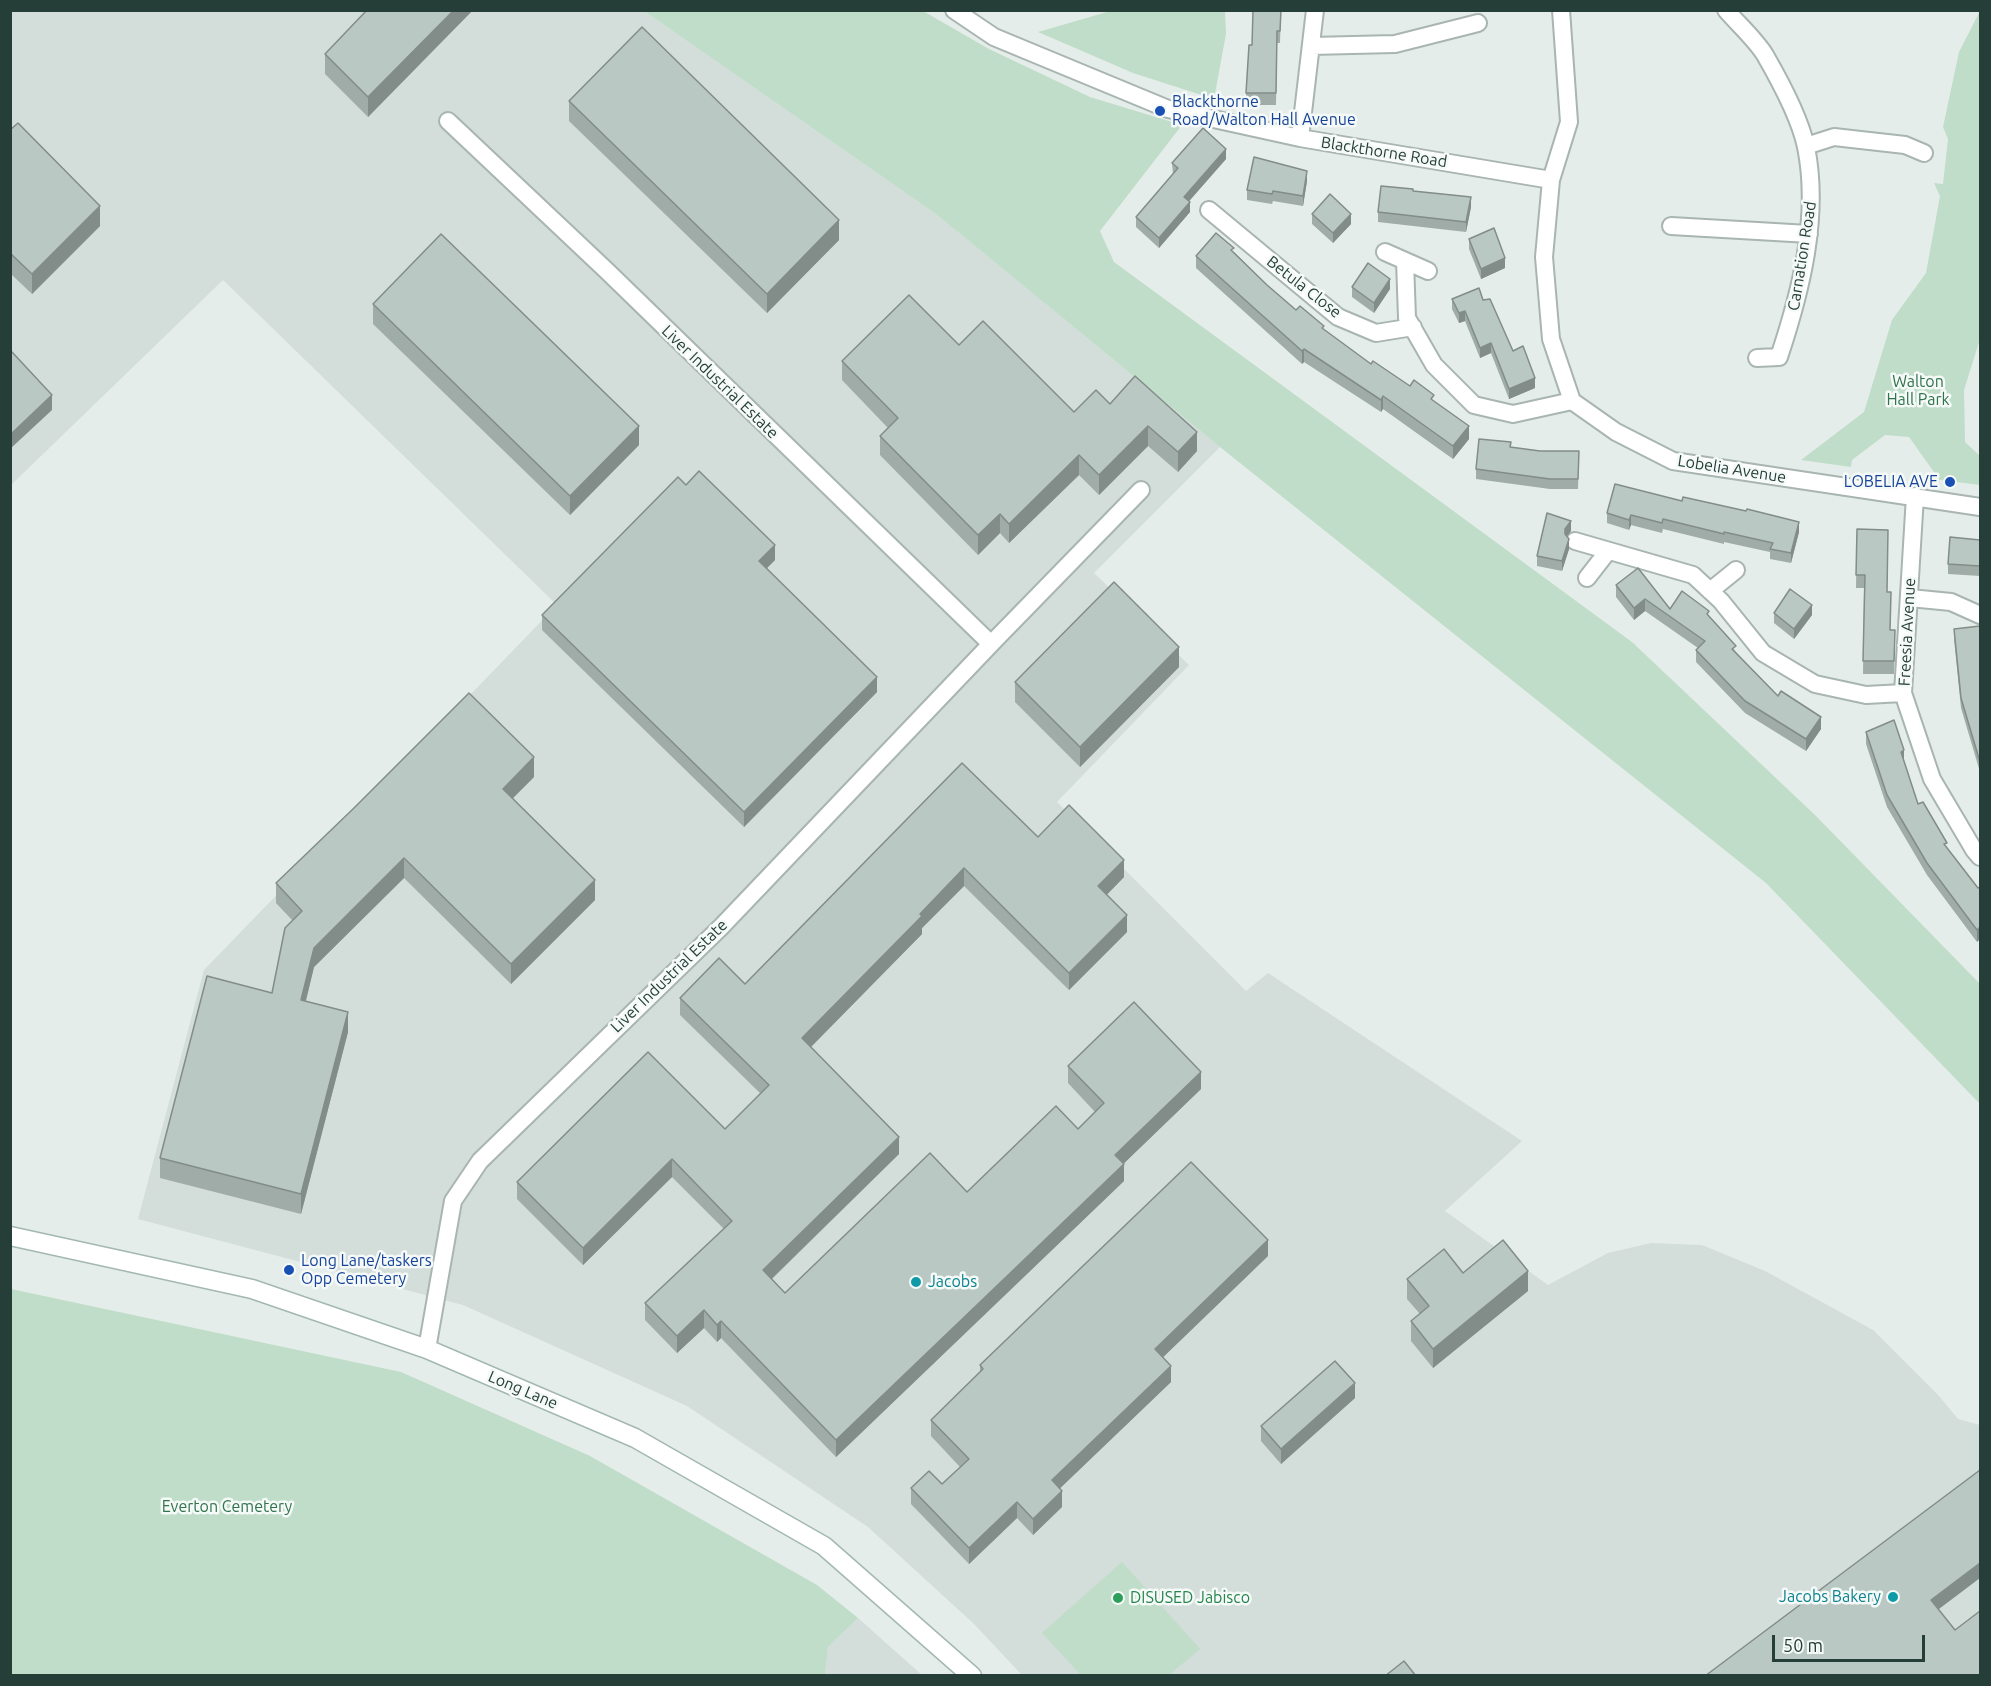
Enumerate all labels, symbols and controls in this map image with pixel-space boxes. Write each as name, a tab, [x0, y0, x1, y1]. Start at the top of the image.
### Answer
place label: Blackthorne Road/Walton Hall Avenue	[1172, 92, 1356, 130]
marker: Blackthorne Road/Walton Hall Avenue	[1153, 104, 1167, 118]
street label: Blackthorne Road	[1320, 133, 1448, 171]
street label: Carnation Road	[1784, 200, 1820, 312]
street label: Betula Close	[1263, 252, 1345, 322]
street label: Liver Industrial Estate	[658, 321, 782, 443]
park label: Walton Hall Park	[1886, 372, 1950, 410]
street label: Lobelia Avenue	[1676, 451, 1788, 487]
place label: LOBELIA AVE	[1844, 472, 1938, 492]
marker: LOBELIA AVE	[1943, 475, 1957, 489]
street label: Freesia Avenue	[1895, 577, 1919, 687]
street label: Liver Industrial Estate	[607, 915, 731, 1037]
place label: Long Lane/taskers Opp Cemetery	[301, 1251, 432, 1289]
marker: Long Lane/taskers Opp Cemetery	[282, 1263, 296, 1277]
place label: Jacobs	[928, 1272, 977, 1292]
marker: Jacobs	[909, 1275, 923, 1289]
street label: Long Lane	[485, 1367, 561, 1413]
park label: Everton Cemetery	[162, 1497, 292, 1517]
place label: Jacobs Bakery	[1779, 1587, 1881, 1607]
place label: DISUSED Jabisco	[1130, 1588, 1250, 1608]
marker: Jacobs Bakery	[1886, 1590, 1900, 1604]
marker: DISUSED Jabisco	[1111, 1591, 1125, 1605]
scale bar	[1775, 1623, 1928, 1661]
text: 50 m	[1783, 1635, 1823, 1655]

